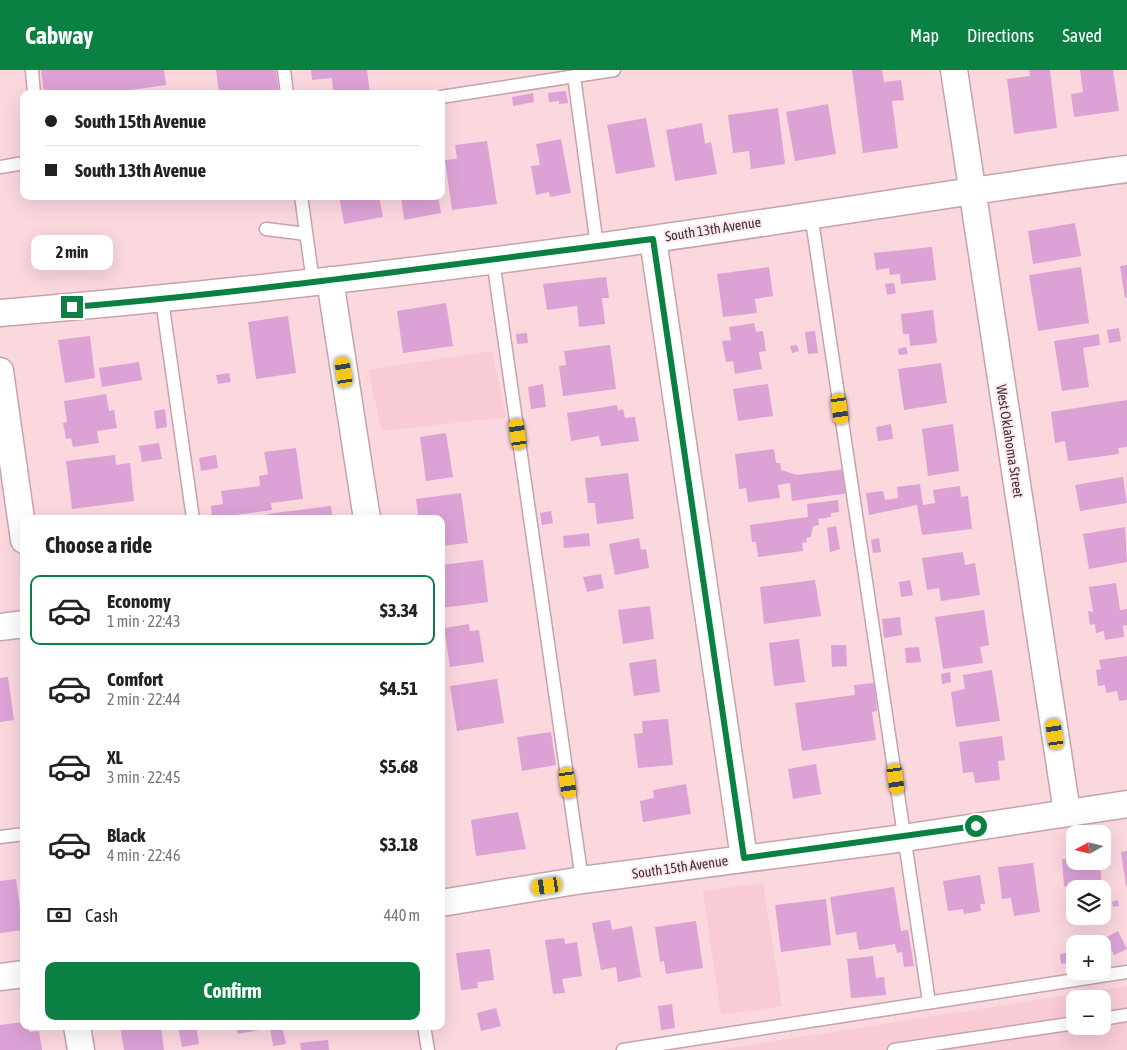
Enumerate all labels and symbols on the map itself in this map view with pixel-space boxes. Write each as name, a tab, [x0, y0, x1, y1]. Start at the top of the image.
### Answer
street label: South 13th Avenue	[664, 214, 762, 244]
callout: 2 min	[31, 234, 113, 270]
route end	[61, 296, 83, 318]
car	[334, 356, 353, 388]
street label: West Oklahoma Street	[993, 383, 1027, 499]
car	[830, 393, 849, 425]
car	[508, 418, 527, 450]
car	[1045, 718, 1064, 750]
car	[886, 763, 905, 795]
car	[558, 767, 577, 799]
route start	[965, 815, 987, 837]
north arrow	[1066, 825, 1111, 870]
street label: South 15th Avenue	[631, 852, 729, 882]
car	[531, 876, 562, 896]

